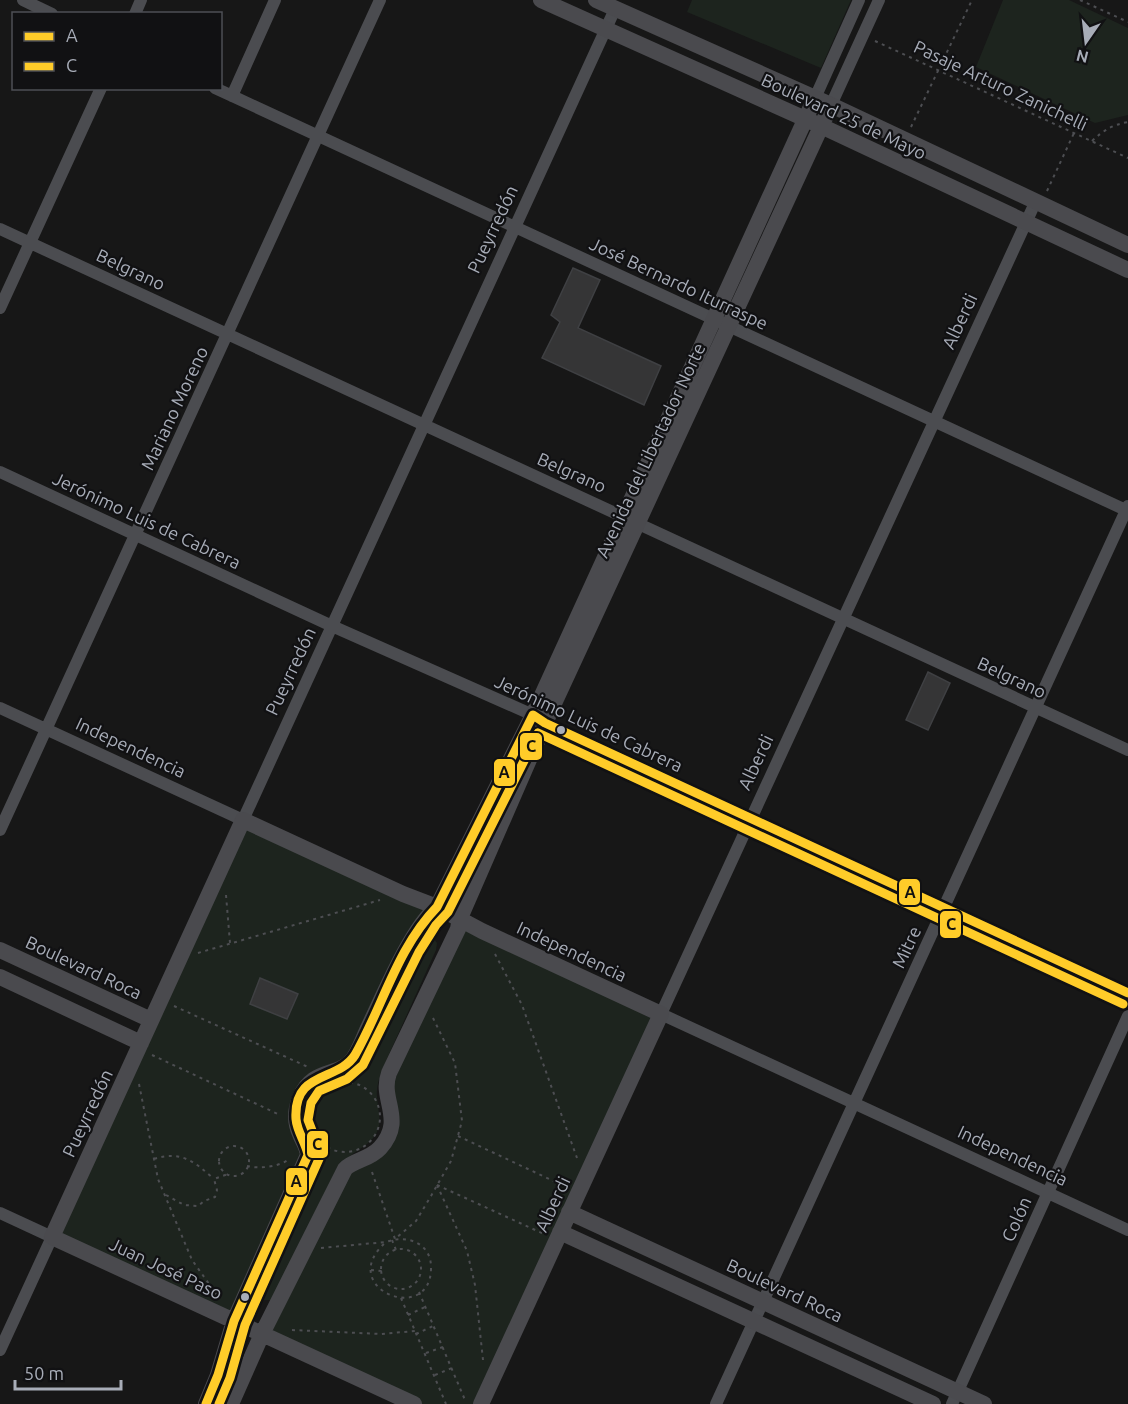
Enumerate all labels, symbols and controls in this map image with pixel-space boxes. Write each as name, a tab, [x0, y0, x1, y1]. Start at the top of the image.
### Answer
legend	[12, 12, 222, 90]
north arrow	[1056, 12, 1116, 72]
text: A	[66, 25, 78, 45]
street label: Pasaje Arturo Zanichelli	[911, 36, 1091, 134]
text: N	[1074, 46, 1090, 67]
text: C	[66, 55, 77, 75]
street label: Boulevard 25 de Mayo	[758, 69, 930, 163]
street label: Pueyrredón	[463, 182, 521, 276]
street label: José Bernardo Iturraspe	[587, 233, 771, 333]
street label: Belgrano	[94, 244, 168, 294]
street label: Alberdi	[938, 290, 980, 352]
street label: Avenida del Libertador Norte	[591, 340, 709, 560]
street label: Mariano Moreno	[137, 343, 211, 473]
street label: Belgrano	[534, 448, 610, 496]
street label: Jerónimo Luis de Cabrera	[50, 468, 244, 572]
street label: Pueyrredón	[261, 624, 319, 718]
street label: Belgrano	[975, 652, 1049, 702]
street label: Jerónimo Luis de Cabrera	[492, 670, 686, 776]
street label: Independencia	[73, 713, 189, 781]
unlabelled marker	[555, 724, 567, 736]
street label: Alberdi	[734, 731, 776, 793]
line badge: C	[519, 732, 543, 761]
line badge: A	[493, 758, 516, 787]
text: A	[498, 763, 510, 781]
line badge: A	[898, 878, 921, 906]
text: A	[904, 883, 916, 901]
line badge: C	[939, 910, 962, 939]
text: C	[946, 915, 956, 933]
street label: Independencia	[514, 917, 630, 985]
street label: Mitre	[888, 923, 924, 971]
street label: Boulevard Roca	[23, 931, 145, 1003]
street label: Pueyrredón	[58, 1066, 116, 1160]
street label: Independencia	[955, 1121, 1071, 1189]
line badge: C	[306, 1130, 329, 1159]
text: C	[312, 1135, 322, 1153]
line badge: A	[285, 1167, 308, 1196]
text: A	[290, 1172, 302, 1190]
street label: Alberdi	[531, 1173, 573, 1235]
street label: Colón	[997, 1193, 1035, 1245]
street label: Juan José Paso	[106, 1233, 226, 1303]
street label: Boulevard Roca	[724, 1254, 846, 1326]
unlabelled marker	[239, 1291, 251, 1303]
scale bar	[15, 1353, 122, 1391]
text: 50 m	[24, 1363, 64, 1383]

